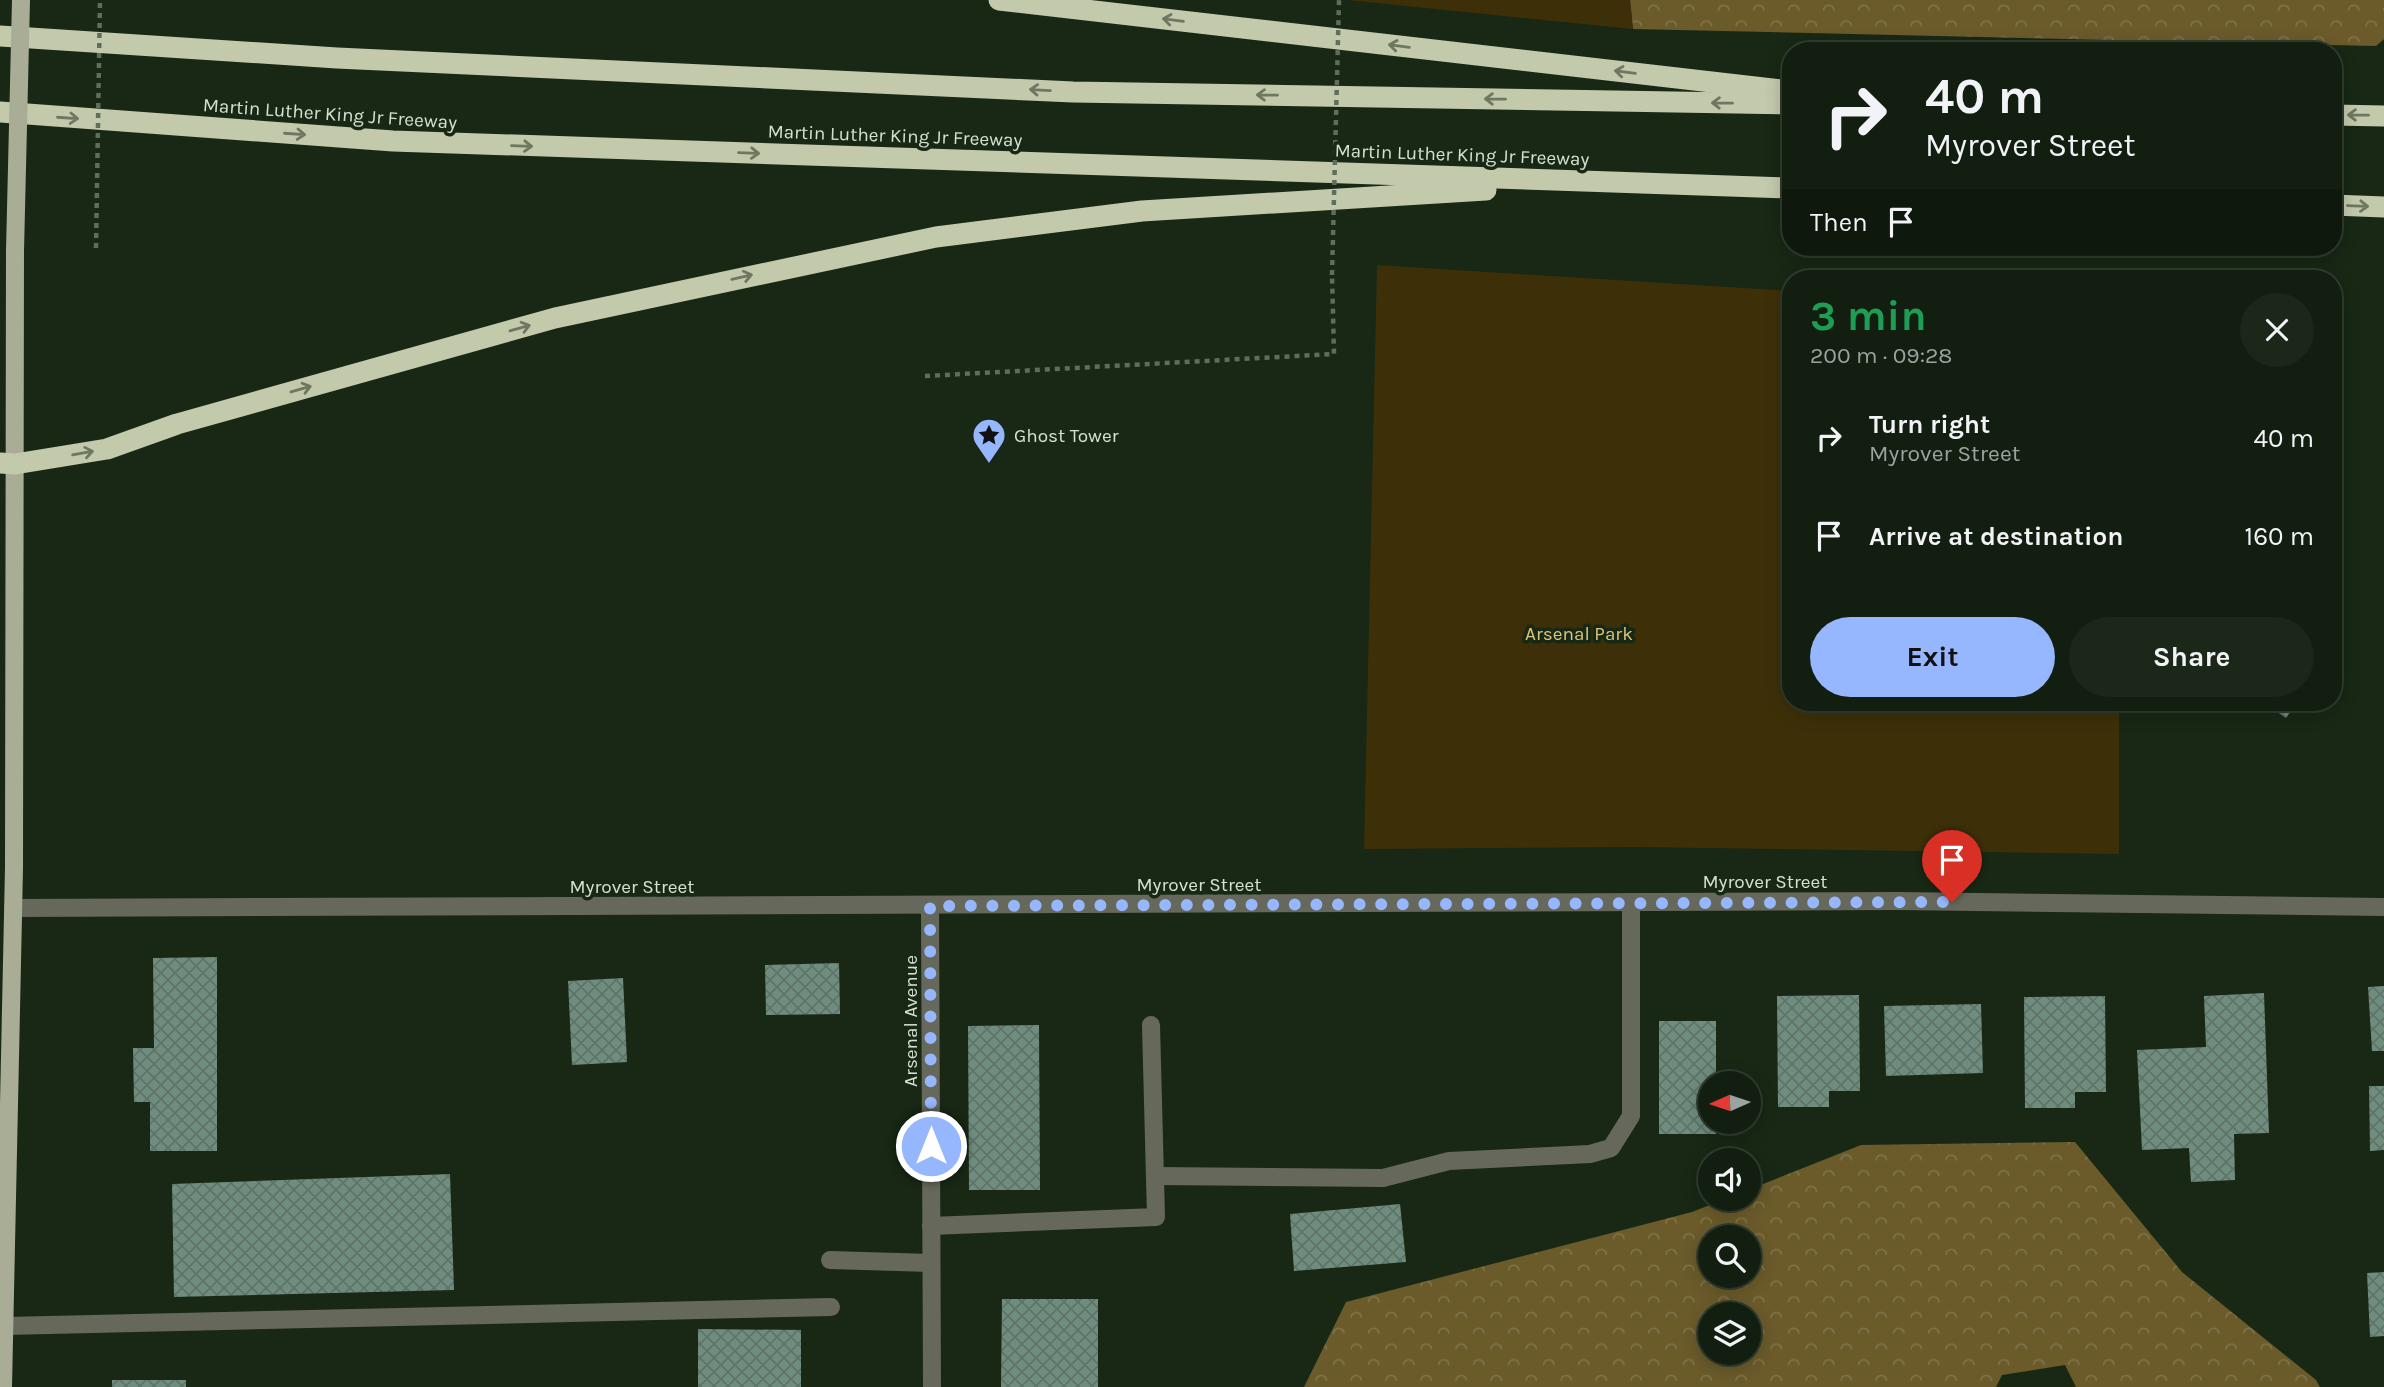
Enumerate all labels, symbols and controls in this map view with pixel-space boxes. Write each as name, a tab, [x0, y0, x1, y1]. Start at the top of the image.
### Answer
one-way arrow	[1162, 13, 1185, 26]
one-way arrow	[1388, 39, 1411, 52]
one-way arrow	[1614, 65, 1637, 78]
text: 40 m	[1925, 68, 2044, 125]
icon: right	[1810, 70, 1901, 161]
one-way arrow	[1028, 84, 1051, 97]
one-way arrow	[1256, 88, 1279, 102]
one-way arrow	[1483, 92, 1506, 106]
street label: Martin Luther King Jr Freeway	[202, 94, 458, 134]
one-way arrow	[1711, 96, 1734, 109]
one-way arrow	[2347, 109, 2370, 122]
one-way arrow	[56, 112, 79, 125]
street label: Martin Luther King Jr Freeway	[767, 121, 1023, 151]
text: Myrover Street	[1925, 127, 2136, 164]
one-way arrow	[283, 128, 306, 141]
one-way arrow	[510, 139, 533, 152]
street label: Martin Luther King Jr Freeway	[1334, 140, 1590, 170]
one-way arrow	[738, 147, 761, 160]
one-way arrow	[2347, 200, 2370, 213]
icon: arrive	[1882, 203, 1920, 241]
text: Then	[1810, 207, 1868, 238]
one-way arrow	[730, 269, 753, 283]
text: 3 min	[1810, 291, 1927, 341]
button: close	[2240, 293, 2314, 367]
one-way arrow	[508, 321, 531, 334]
text: 200 m · 09:28	[1810, 342, 1952, 369]
one-way arrow	[290, 382, 312, 395]
text: Turn right	[1869, 409, 1990, 440]
place icon: Ghost Tower	[970, 416, 1008, 465]
icon: right	[1810, 419, 1848, 457]
text: 40 m	[2254, 423, 2314, 454]
place label: Ghost Tower	[1014, 425, 1119, 447]
text: Myrover Street	[1869, 440, 2020, 467]
one-way arrow	[71, 446, 94, 459]
icon: arrive	[1810, 517, 1848, 555]
text: Arrive at destination	[1869, 521, 2123, 552]
text: 160 m	[2245, 521, 2314, 552]
button: Exit	[1810, 617, 2055, 697]
button: Share	[2069, 617, 2314, 697]
park label: Arsenal Park	[1525, 623, 1633, 645]
pin	[1922, 830, 1982, 902]
icon: arrive	[1933, 841, 1971, 879]
street label: Myrover Street	[1702, 871, 1828, 893]
street label: Myrover Street	[1136, 874, 1262, 896]
street label: Myrover Street	[569, 876, 695, 898]
street label: Arsenal Avenue	[900, 955, 922, 1087]
north arrow	[1698, 1071, 1760, 1134]
map controls	[1698, 1071, 1761, 1365]
position arrow	[894, 1109, 968, 1183]
button: sound	[1698, 1148, 1761, 1211]
button: search	[1698, 1225, 1761, 1288]
button: layers	[1698, 1302, 1761, 1365]

